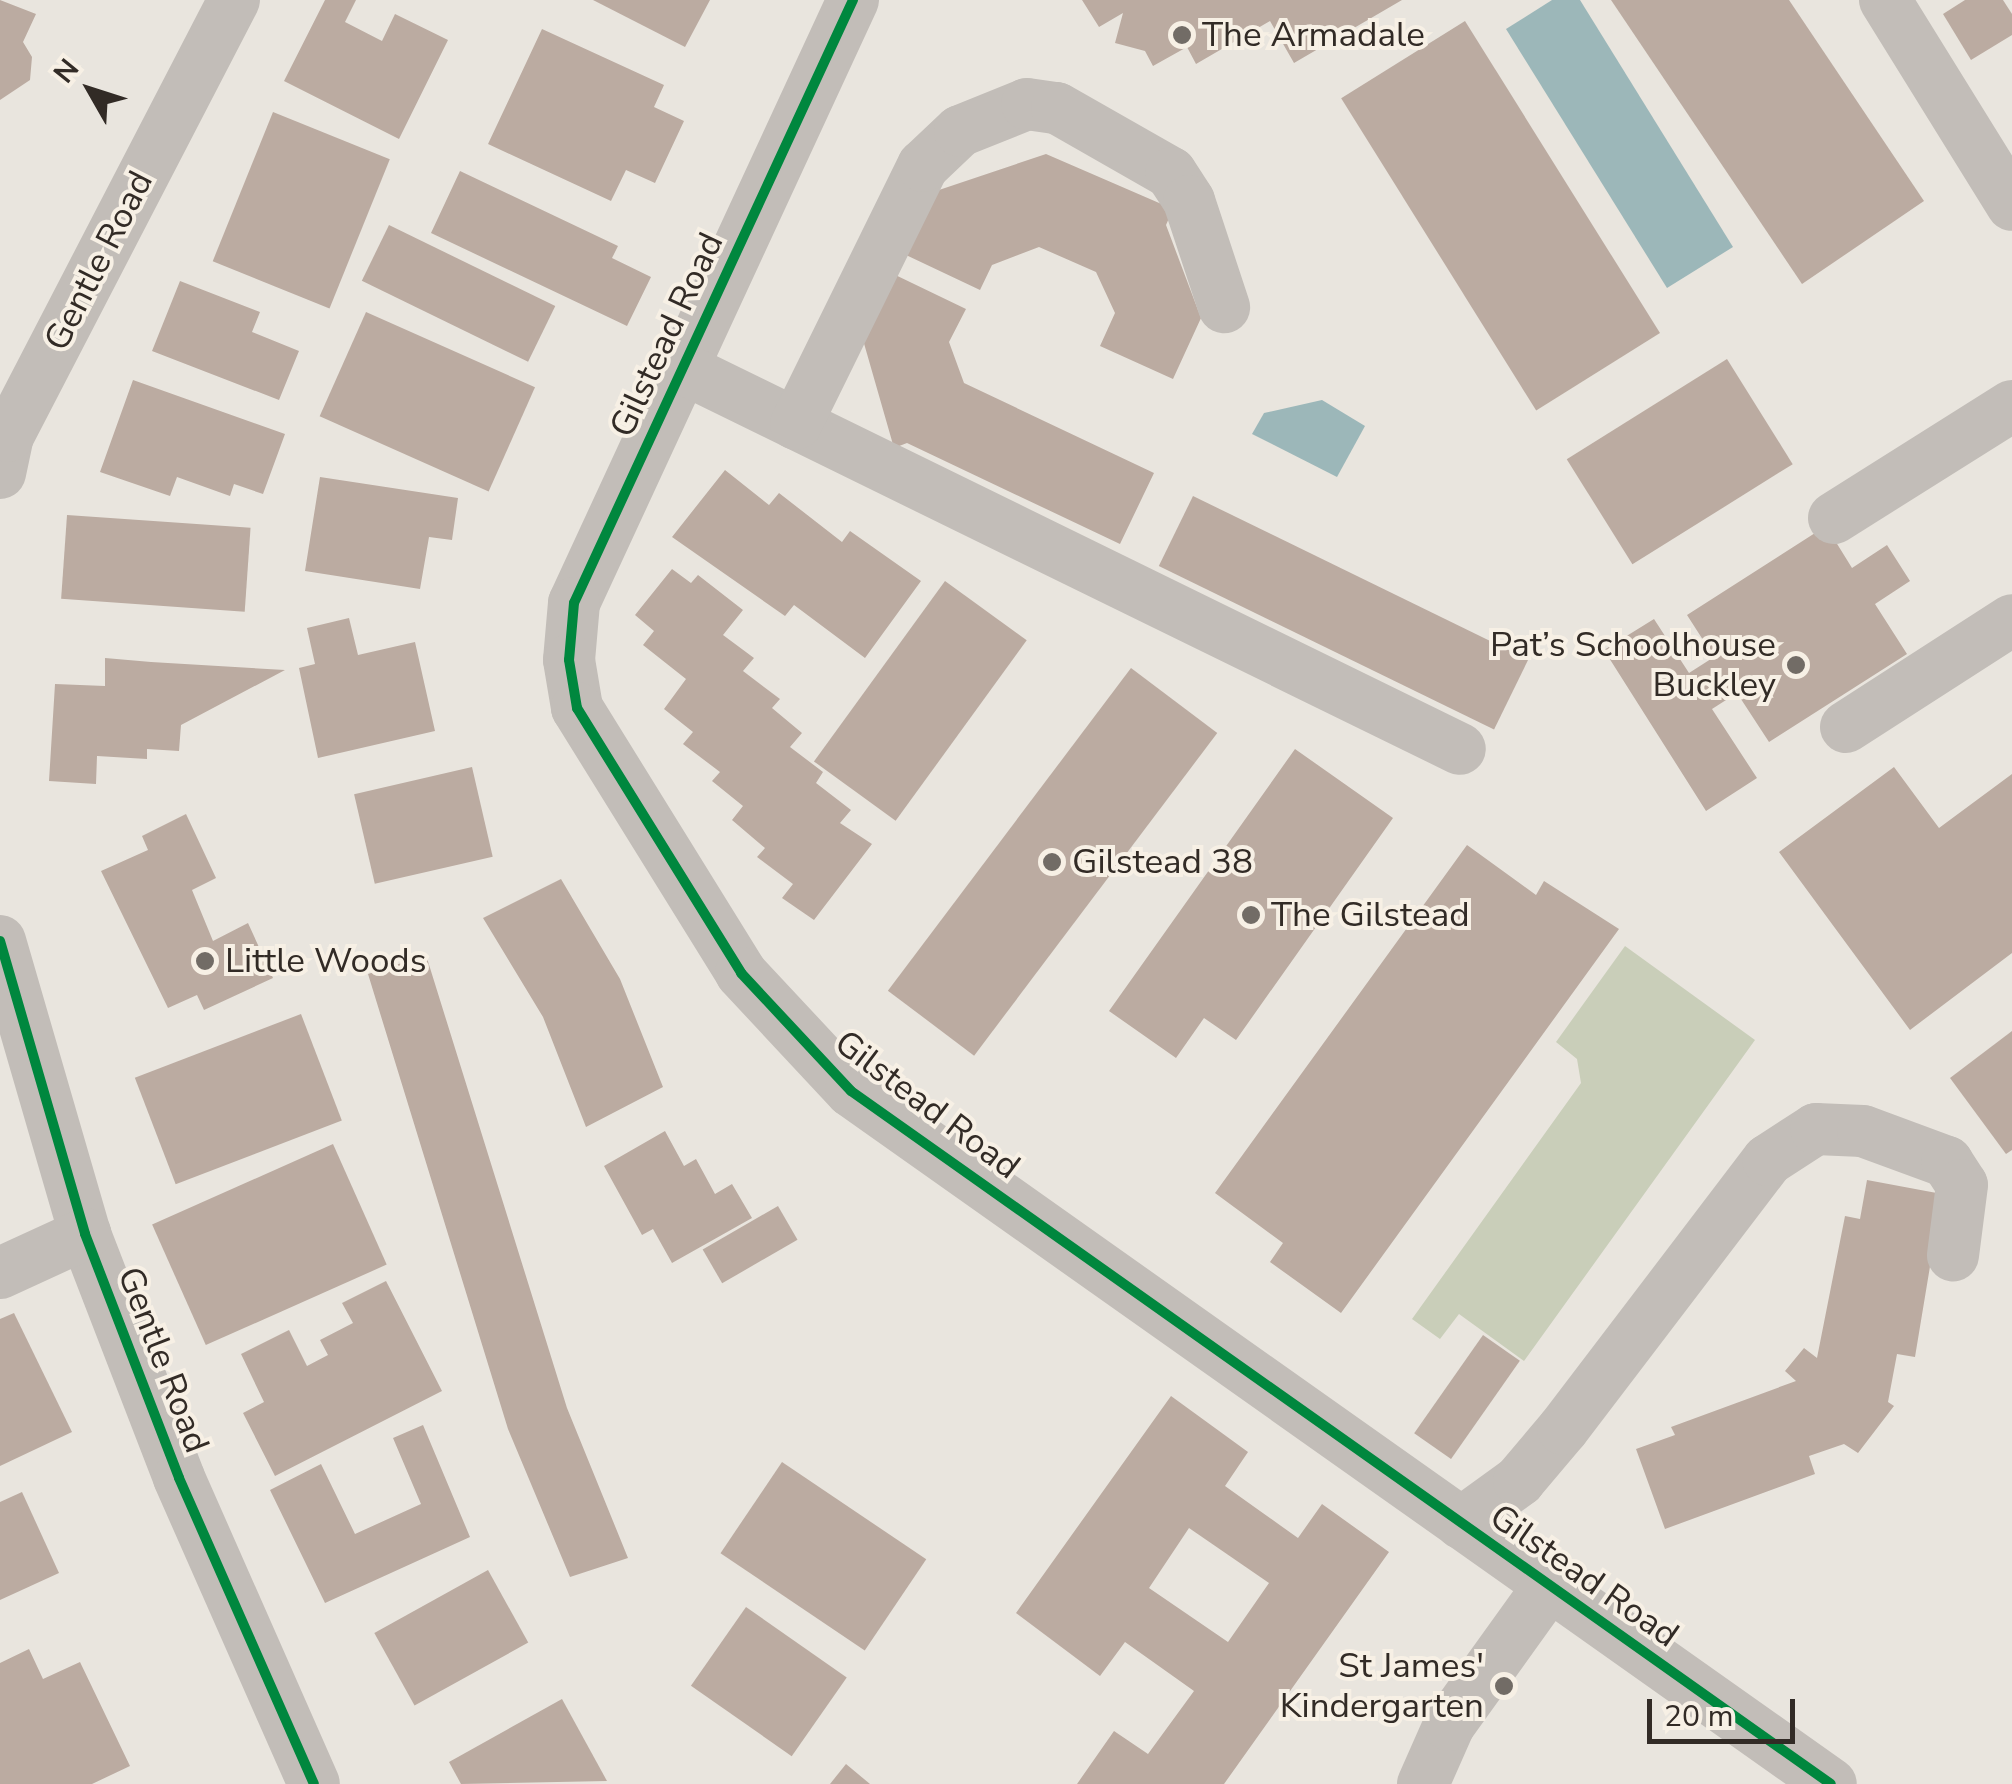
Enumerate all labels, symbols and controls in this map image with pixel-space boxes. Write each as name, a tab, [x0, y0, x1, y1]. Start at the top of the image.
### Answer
place label: The Armadale	[1202, 14, 1425, 56]
marker: The Armadale	[1171, 24, 1193, 46]
north arrow	[40, 40, 140, 140]
text: N	[45, 51, 88, 91]
street label: Gentle Road	[36, 164, 162, 358]
street label: Gilstead Road	[601, 226, 733, 444]
place label: Pat’s Schoolhouse Buckley	[1490, 624, 1776, 706]
marker: Pat’s Schoolhouse Buckley	[1785, 654, 1807, 676]
place label: Gilstead 38	[1072, 841, 1253, 883]
marker: Gilstead 38	[1041, 851, 1063, 873]
place label: The Gilstead	[1271, 894, 1470, 936]
marker: The Gilstead	[1240, 904, 1262, 926]
place label: Little Woods	[225, 940, 427, 982]
marker: Little Woods	[194, 950, 216, 972]
street label: Gilstead Road	[826, 1022, 1028, 1188]
street label: Gentle Road	[108, 1261, 218, 1459]
street label: Gilstead Road	[1482, 1496, 1686, 1656]
place label: St James' Kindergarten	[1280, 1645, 1484, 1727]
marker: St James' Kindergarten	[1493, 1675, 1515, 1697]
scale bar	[1652, 1679, 1800, 1741]
text: 20 m	[1664, 1696, 1733, 1737]

